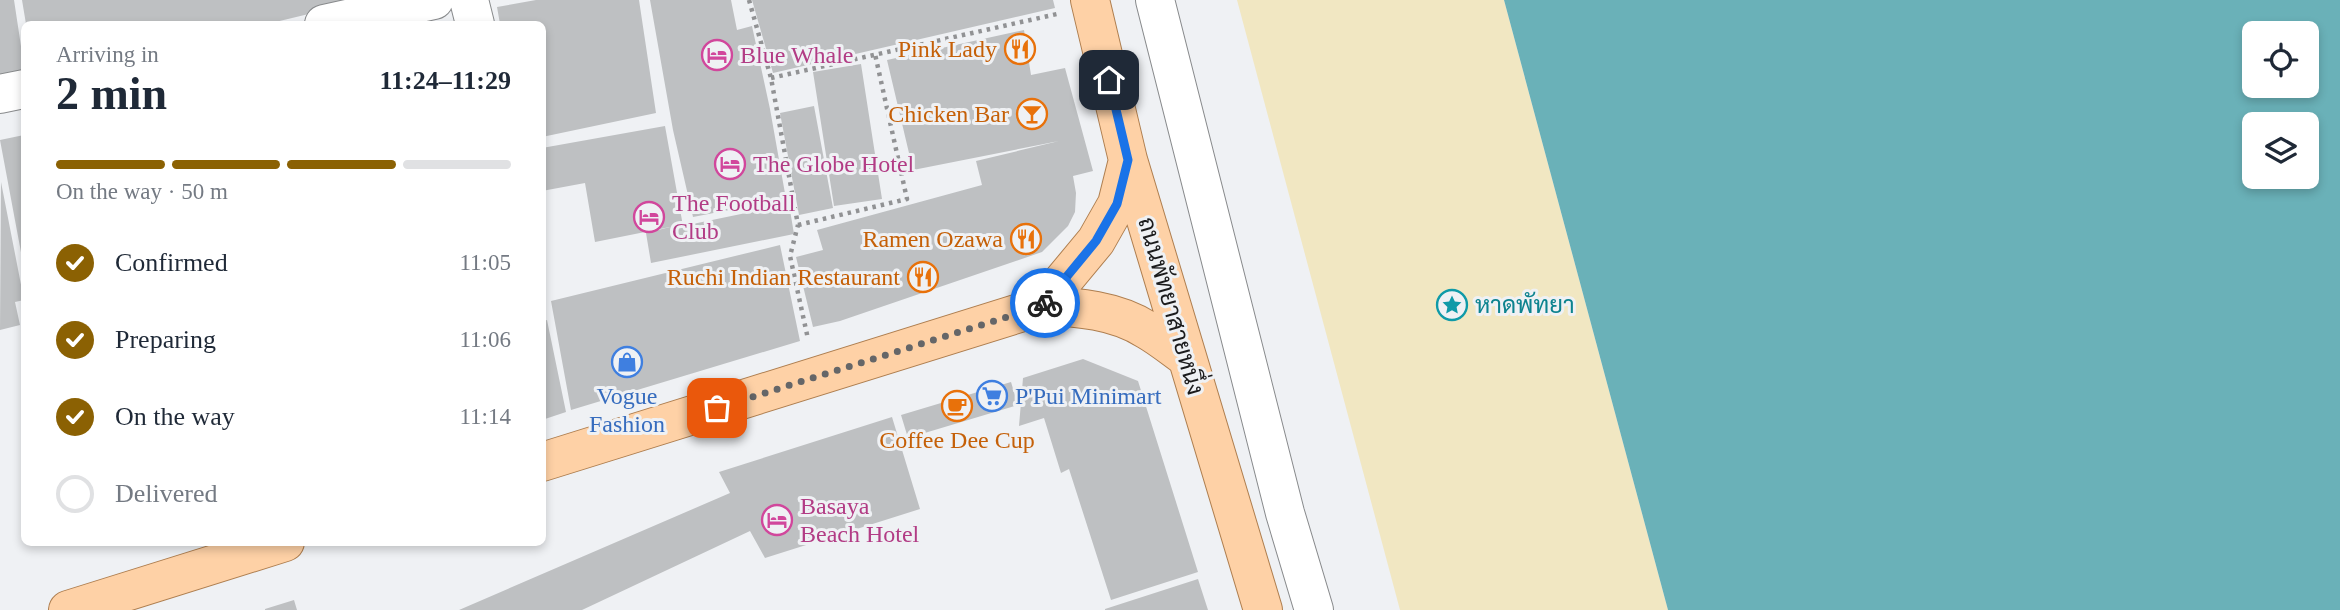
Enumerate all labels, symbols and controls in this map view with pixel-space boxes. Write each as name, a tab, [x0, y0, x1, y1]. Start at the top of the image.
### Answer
map controls	[2242, 21, 2319, 189]
button: locate	[2242, 21, 2319, 98]
restaurant icon: Pink Lady	[1003, 32, 1037, 66]
place label: Pink Lady	[898, 36, 997, 62]
hotel icon: Blue Whale	[700, 38, 734, 72]
text: Arriving in	[56, 42, 159, 67]
place label: Blue Whale	[740, 42, 854, 68]
pin	[1079, 50, 1139, 110]
icon: home	[1090, 61, 1128, 99]
text: 11:24–11:29	[380, 66, 511, 95]
text: 2 min	[56, 68, 167, 119]
bar icon: Chicken Bar	[1015, 97, 1049, 131]
place label: Chicken Bar	[888, 101, 1009, 127]
button: layers	[2242, 112, 2319, 189]
hotel icon: The Globe Hotel	[713, 147, 747, 181]
place label: The Globe Hotel	[753, 151, 915, 177]
text: On the way · 50 m	[56, 179, 228, 204]
place label: The Football Club	[672, 190, 796, 244]
hotel icon: The Football Club	[632, 200, 666, 234]
street label: ถนนพัทยาสายหนึ่ง	[1133, 212, 1216, 398]
restaurant icon: Ramen Ozawa	[1009, 222, 1043, 256]
place label: Ramen Ozawa	[862, 226, 1003, 252]
icon: check	[56, 244, 94, 282]
text: Confirmed	[115, 248, 228, 277]
text: 11:05	[459, 250, 511, 275]
restaurant icon: Ruchi Indian Restaurant	[906, 260, 940, 294]
place label: Ruchi Indian Restaurant	[667, 264, 900, 290]
courier	[1010, 268, 1080, 338]
icon: bike	[1026, 284, 1064, 322]
place icon: หาดพัทยา	[1435, 288, 1469, 322]
place label: หาดพัทยา	[1475, 291, 1575, 318]
icon: check	[56, 321, 94, 359]
text: Preparing	[115, 325, 216, 354]
text: 11:06	[459, 327, 511, 352]
shop icon: Vogue Fashion	[610, 345, 644, 379]
pin	[687, 378, 747, 438]
supermarket icon: P'Pui Minimart	[975, 379, 1009, 413]
place label: Vogue Fashion	[589, 383, 665, 437]
place label: P'Pui Minimart	[1015, 383, 1162, 409]
icon: bag	[698, 389, 736, 427]
cafe icon: Coffee Dee Cup	[940, 389, 974, 423]
icon: check	[56, 398, 94, 436]
text: On the way	[115, 402, 235, 431]
text: 11:14	[459, 404, 511, 429]
place label: Coffee Dee Cup	[879, 427, 1035, 453]
text: Delivered	[115, 479, 218, 508]
place label: Basaya Beach Hotel	[800, 493, 920, 547]
hotel icon: Basaya Beach Hotel	[760, 503, 794, 537]

